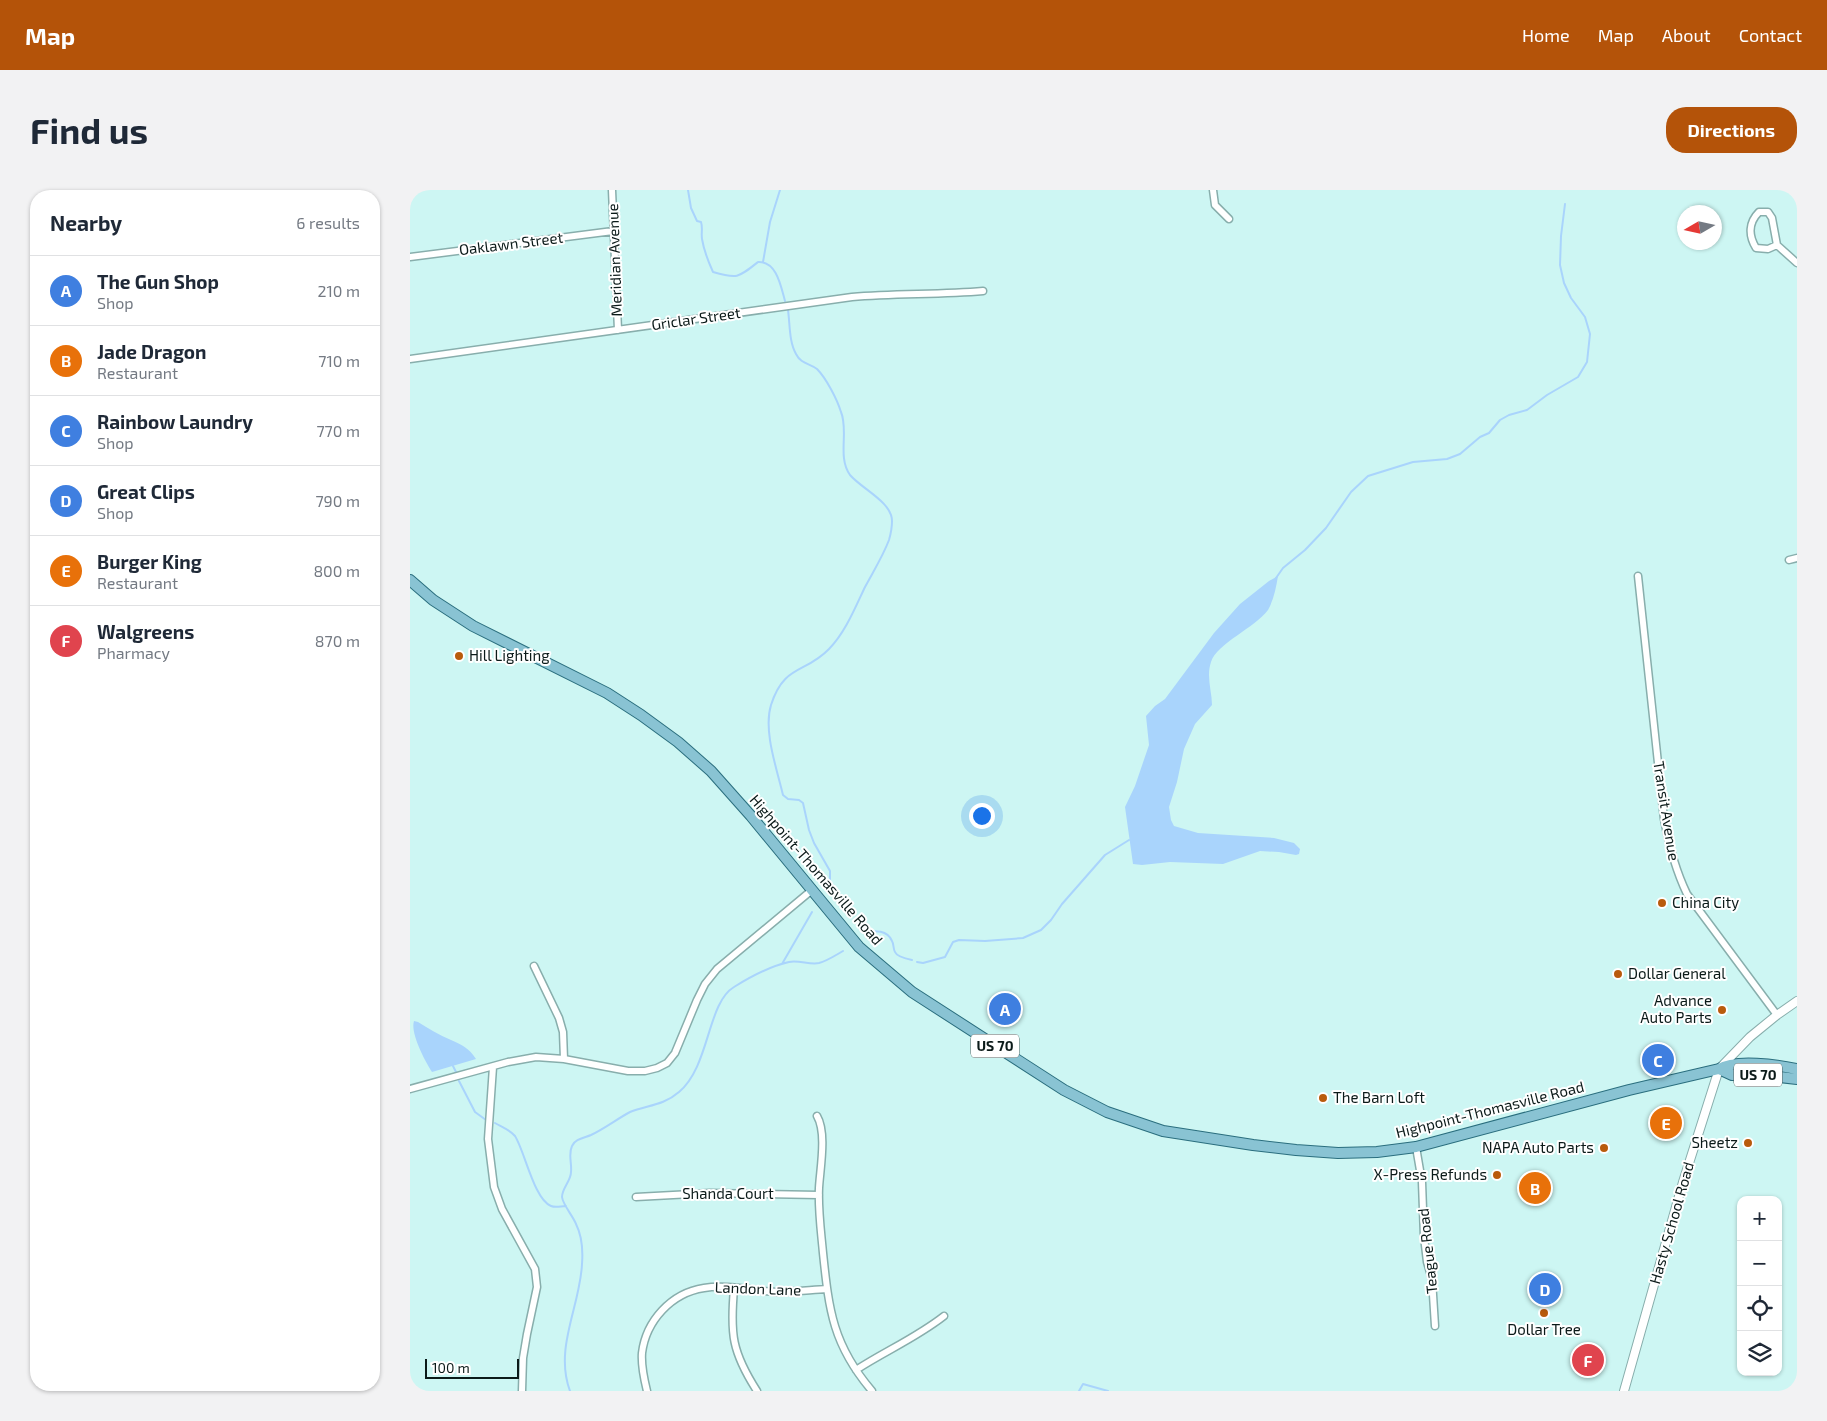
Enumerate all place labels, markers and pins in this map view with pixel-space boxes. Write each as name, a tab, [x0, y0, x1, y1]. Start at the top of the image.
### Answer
place label: Hill Lighting	[469, 646, 550, 664]
marker: Hill Lighting	[453, 650, 465, 662]
place label: China City	[1672, 893, 1739, 911]
marker: China City	[1656, 897, 1668, 909]
place label: Dollar General	[1628, 964, 1726, 982]
marker: Dollar General	[1612, 968, 1624, 980]
pin: A	[989, 990, 1021, 1028]
place label: Advance Auto Parts	[1640, 991, 1712, 1026]
marker: Advance Auto Parts	[1716, 1004, 1728, 1016]
pin: C	[1642, 1041, 1674, 1079]
place label: The Barn Loft	[1333, 1088, 1425, 1106]
marker: The Barn Loft	[1317, 1092, 1329, 1104]
pin: E	[1650, 1104, 1682, 1142]
place label: Sheetz	[1691, 1133, 1738, 1151]
marker: Sheetz	[1742, 1137, 1754, 1149]
place label: NAPA Auto Parts	[1482, 1138, 1594, 1156]
marker: NAPA Auto Parts	[1598, 1142, 1610, 1154]
place label: X-Press Refunds	[1374, 1165, 1487, 1183]
marker: X-Press Refunds	[1491, 1169, 1503, 1181]
pin: B	[1519, 1169, 1551, 1207]
pin: D	[1529, 1270, 1561, 1308]
marker: Dollar Tree	[1538, 1307, 1550, 1319]
place label: Dollar Tree	[1507, 1320, 1581, 1338]
pin: F	[1572, 1341, 1604, 1379]

